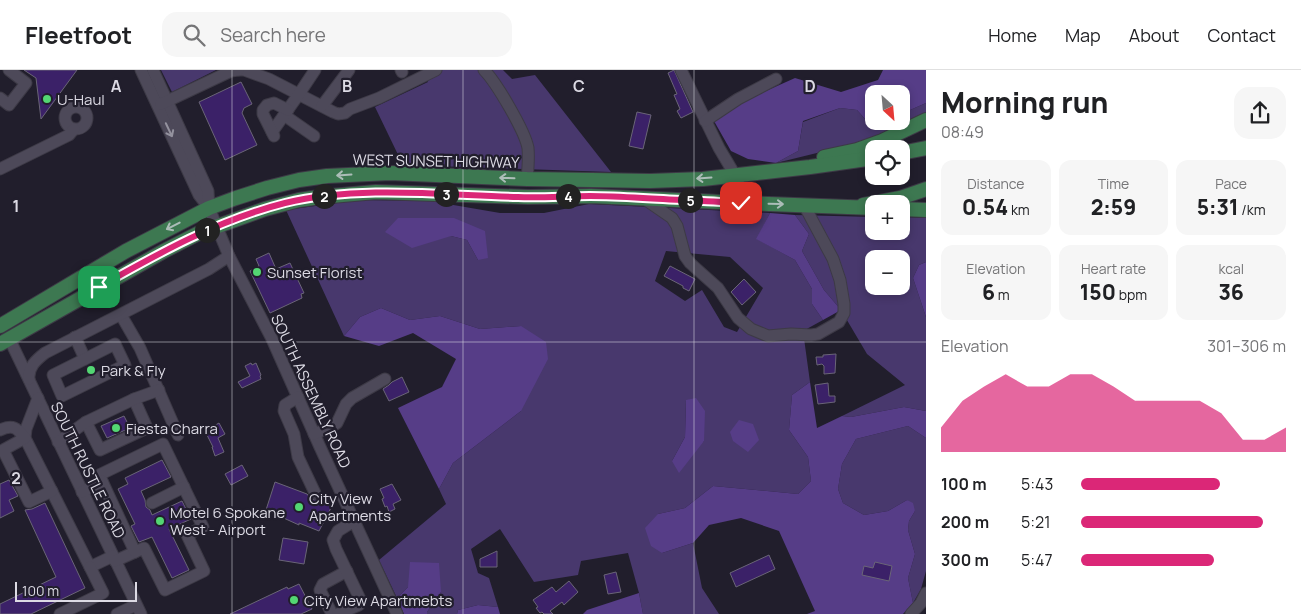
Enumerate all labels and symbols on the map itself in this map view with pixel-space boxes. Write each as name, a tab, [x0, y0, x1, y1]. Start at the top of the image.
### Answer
text: A	[111, 75, 122, 97]
text: B	[342, 75, 352, 97]
text: C	[573, 75, 585, 97]
text: D	[804, 75, 816, 97]
north arrow	[865, 85, 910, 130]
place label: U-Haul	[57, 89, 105, 110]
marker: U-Haul	[41, 93, 53, 105]
one-way arrow	[164, 122, 174, 137]
street label: WEST SUNSET HIGHWAY	[352, 149, 520, 173]
one-way arrow	[337, 170, 353, 179]
one-way arrow	[499, 173, 515, 183]
one-way arrow	[696, 174, 712, 183]
pin: 3	[434, 182, 458, 206]
pin	[720, 182, 762, 224]
pin: 2	[312, 184, 336, 208]
pin: 4	[556, 184, 580, 208]
pin: 5	[678, 188, 702, 212]
text: 1	[12, 195, 20, 217]
one-way arrow	[768, 199, 784, 209]
pin: 1	[194, 218, 220, 242]
one-way arrow	[166, 221, 181, 231]
place label: Sunset Florist	[267, 262, 362, 283]
pin	[78, 266, 120, 308]
marker: Sunset Florist	[251, 266, 263, 278]
street label: SOUTH ASSEMBLY ROAD	[266, 311, 356, 471]
place label: Park & Fly	[101, 360, 166, 381]
marker: Park & Fly	[85, 364, 97, 376]
street label: SOUTH RUSTLE ROAD	[46, 398, 130, 542]
place label: Fiesta Charra	[126, 418, 218, 439]
marker: Fiesta Charra	[110, 422, 122, 434]
text: 2	[11, 467, 21, 489]
place label: City View Apartments	[309, 488, 391, 526]
marker: City View Apartments	[293, 501, 305, 513]
place label: Motel 6 Spokane West - Airport	[170, 502, 285, 540]
marker: Motel 6 Spokane West - Airport	[154, 515, 166, 527]
scale bar	[15, 579, 138, 602]
place label: City View Apartmebts	[304, 590, 453, 611]
marker: City View Apartmebts	[288, 594, 300, 606]

